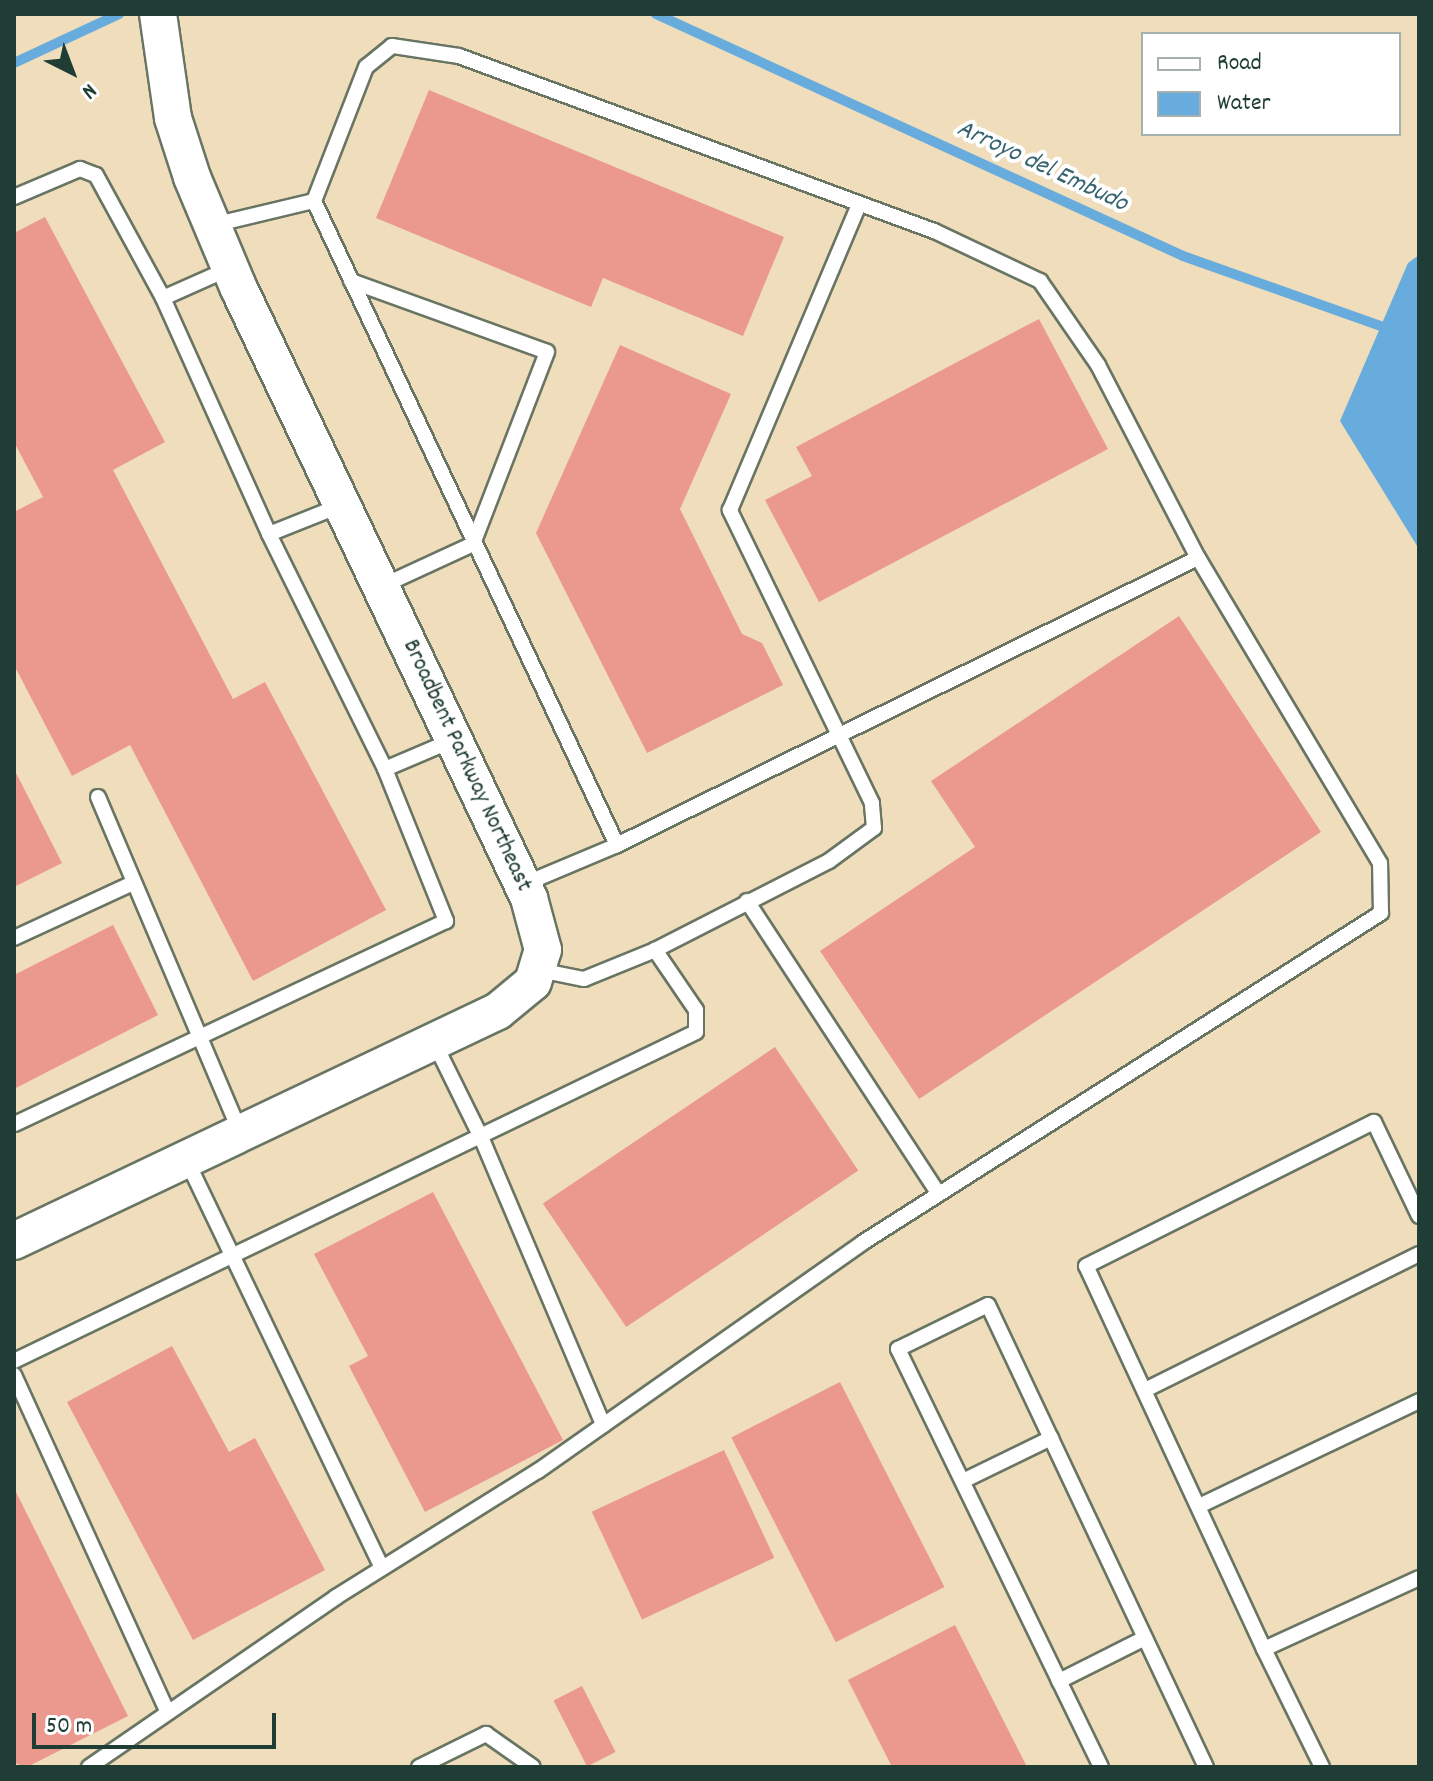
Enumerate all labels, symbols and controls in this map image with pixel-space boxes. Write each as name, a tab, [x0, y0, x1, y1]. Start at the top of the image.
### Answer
north arrow	[32, 32, 112, 112]
legend	[1141, 32, 1401, 136]
text: Road	[1217, 47, 1262, 81]
text: N	[74, 75, 103, 105]
text: Water	[1217, 87, 1270, 121]
water label: Arroyo del Embudo	[952, 114, 1132, 220]
street label: Broadbent Parkway Northeast	[395, 635, 537, 897]
scale bar	[36, 1697, 280, 1747]
text: 50 m	[46, 1710, 92, 1744]

